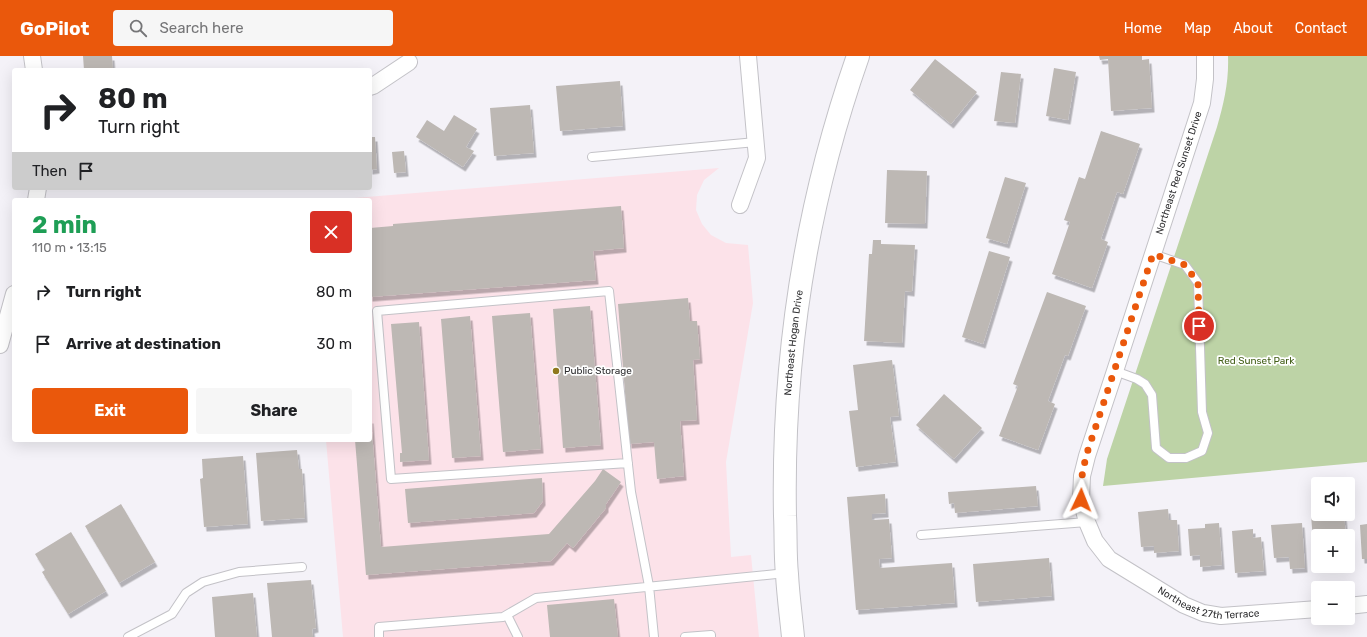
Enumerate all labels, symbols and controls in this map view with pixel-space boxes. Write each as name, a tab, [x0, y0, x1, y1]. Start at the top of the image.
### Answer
search box	[113, 10, 393, 46]
text: GoPilot	[20, 17, 89, 40]
icon: search	[127, 17, 149, 39]
text: Search here	[159, 19, 244, 37]
text: Home	[1124, 20, 1162, 37]
text: Map	[1184, 20, 1211, 37]
text: About	[1233, 20, 1273, 37]
text: Contact	[1295, 20, 1347, 37]
text: 80 m	[98, 82, 168, 115]
icon: right	[32, 84, 84, 136]
street label: Northeast Red Sunset Drive	[1153, 109, 1205, 236]
text: Turn right	[98, 116, 180, 138]
icon: arrive	[75, 160, 97, 182]
text: Then	[32, 162, 67, 180]
text: 2 min	[32, 211, 97, 239]
button: close	[310, 211, 352, 253]
text: 110 m · 13:15	[32, 240, 107, 255]
icon: right	[32, 281, 54, 303]
text: Turn right	[66, 283, 141, 301]
text: 80 m	[316, 283, 352, 301]
street label: Northeast Hogan Drive	[782, 289, 806, 396]
pin	[1182, 309, 1216, 343]
icon: arrive	[1188, 315, 1210, 337]
icon: arrive	[32, 333, 54, 355]
text: Arrive at destination	[66, 335, 221, 353]
text: 30 m	[316, 335, 352, 353]
park label: Red Sunset Park	[1218, 355, 1295, 367]
place label: Public Storage	[564, 365, 632, 377]
marker: Public Storage	[551, 366, 561, 376]
button: Exit	[32, 388, 188, 434]
button: Share	[196, 388, 352, 434]
map controls	[1311, 477, 1355, 625]
button: sound	[1311, 477, 1355, 521]
position arrow	[1060, 479, 1102, 521]
button: +	[1311, 529, 1355, 573]
button: −	[1311, 581, 1355, 625]
street label: Northeast 27th Terrace	[1155, 584, 1260, 622]

